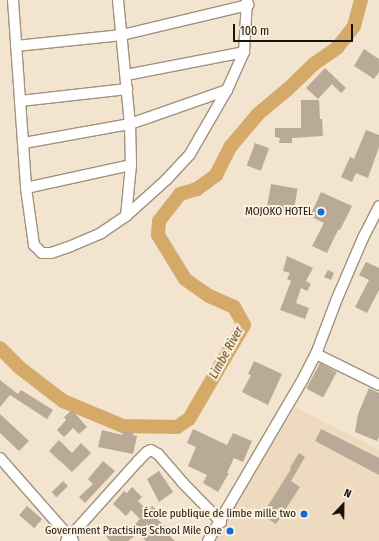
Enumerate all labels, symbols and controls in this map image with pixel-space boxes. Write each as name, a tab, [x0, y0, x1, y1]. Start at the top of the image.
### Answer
scale bar	[235, 16, 355, 42]
text: 100 m	[240, 24, 269, 38]
place label: MOJOKO HOTEL	[245, 205, 313, 219]
marker: MOJOKO HOTEL	[316, 207, 326, 217]
water label: Limbe River	[207, 325, 247, 381]
north arrow	[323, 485, 363, 525]
text: N	[342, 486, 353, 501]
place label: École publique de limbe mille two	[144, 507, 296, 521]
marker: École publique de limbe mille two	[299, 509, 309, 519]
place label: Government Practising School Mile One	[45, 524, 222, 538]
marker: Government Practising School Mile One	[225, 526, 235, 536]

